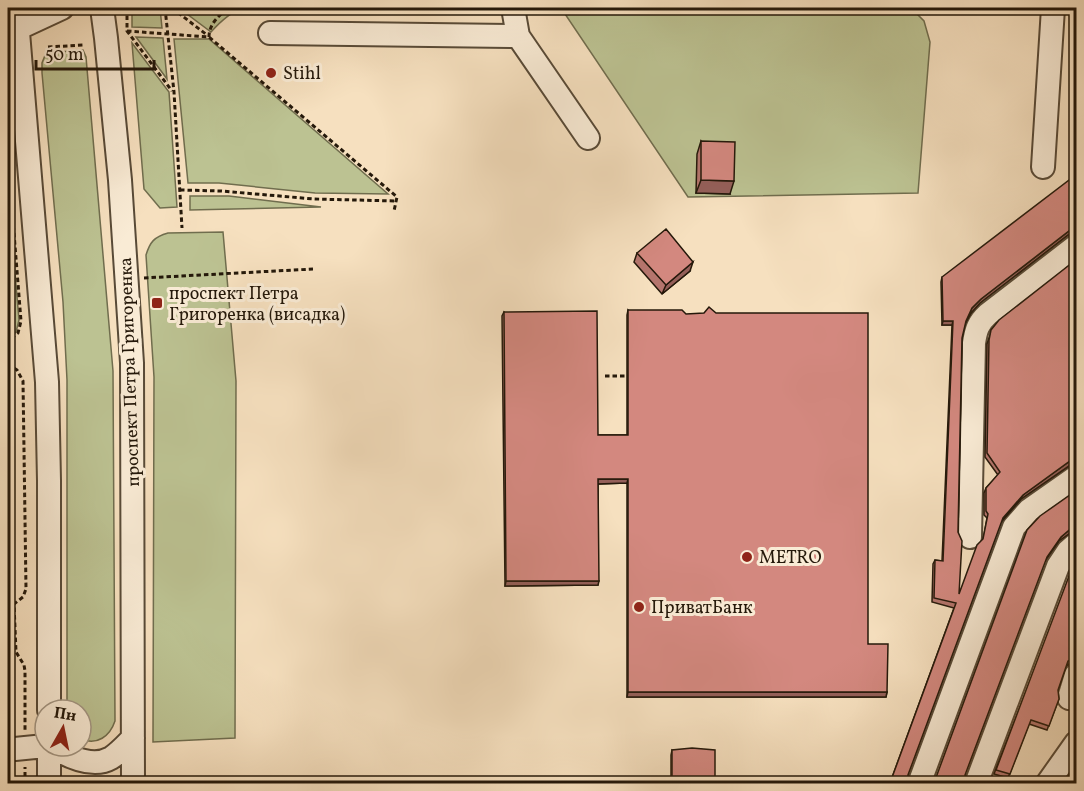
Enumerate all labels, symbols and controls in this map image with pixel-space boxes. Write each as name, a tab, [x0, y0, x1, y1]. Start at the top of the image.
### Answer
scale bar	[36, 33, 154, 71]
text: 50 m	[45, 43, 84, 68]
place label: Stihl	[283, 62, 321, 87]
marker: Stihl	[264, 66, 278, 80]
street label: проспект Петра Григоренка	[114, 257, 147, 487]
place label: проспект Петра Григоренка (висадка)	[169, 282, 345, 328]
marker: проспект Петра Григоренка (висадка)	[150, 296, 164, 310]
place label: METRO	[759, 546, 822, 571]
marker: METRO	[740, 550, 754, 564]
place label: ПриватБанк	[651, 596, 753, 621]
marker: ПриватБанк	[632, 600, 646, 614]
north arrow	[33, 698, 93, 758]
text: Пн	[52, 703, 78, 728]

